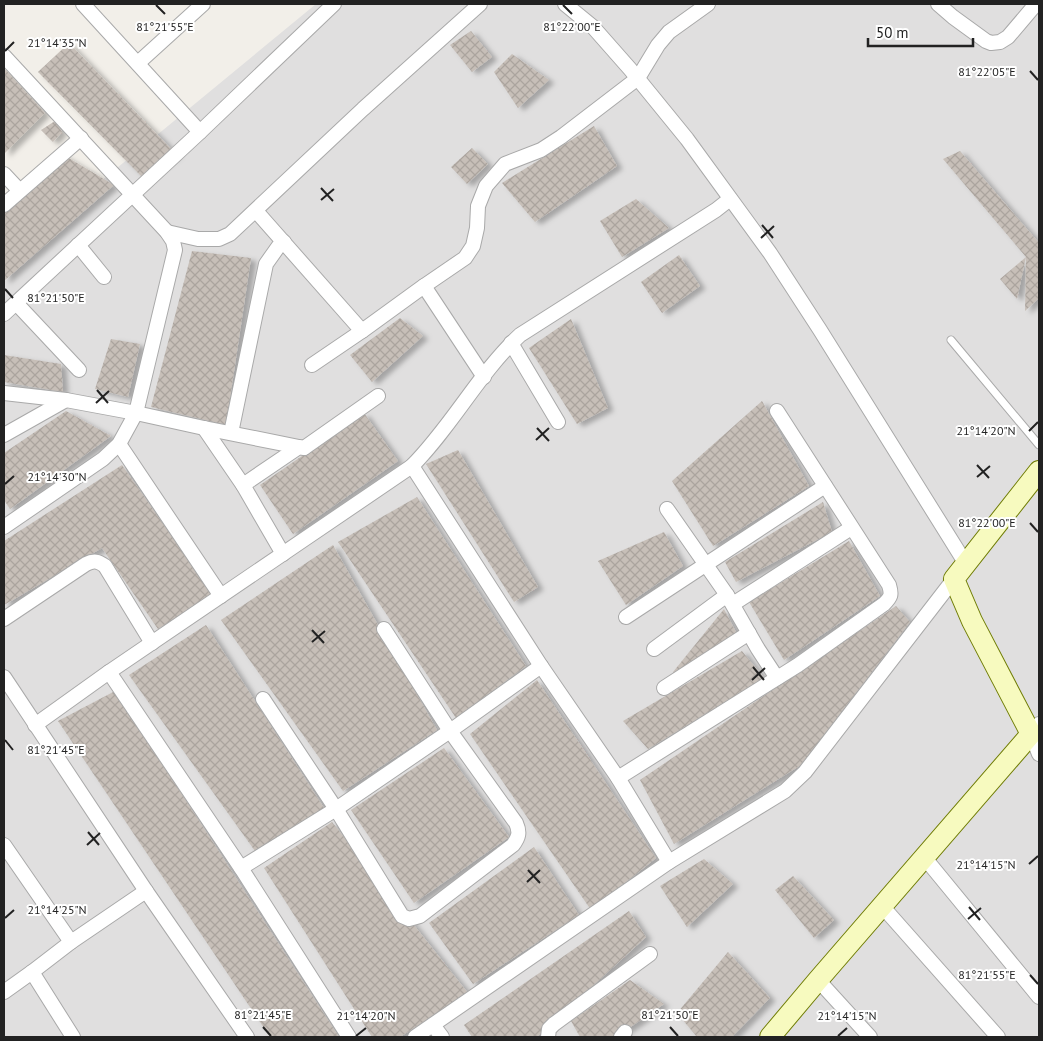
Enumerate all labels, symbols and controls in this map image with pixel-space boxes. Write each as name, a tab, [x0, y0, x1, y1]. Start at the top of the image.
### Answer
scale bar	[868, 15, 973, 47]
text: 81°21'55"E	[136, 19, 194, 34]
text: 81°22'00"E	[543, 19, 601, 34]
text: 50 m	[876, 23, 909, 42]
text: 21°14'35"N	[27, 35, 87, 50]
text: 81°22'05"E	[958, 64, 1016, 79]
text: 81°21'50"E	[27, 290, 85, 305]
text: 21°14'20"N	[956, 423, 1016, 438]
text: 21°14'30"N	[27, 469, 87, 484]
text: 81°22'00"E	[958, 515, 1016, 530]
text: 81°21'45"E	[27, 742, 85, 757]
text: 21°14'15"N	[956, 857, 1016, 872]
text: 21°14'25"N	[27, 902, 87, 917]
text: 81°21'55"E	[958, 967, 1016, 982]
text: 81°21'45"E	[234, 1007, 292, 1022]
text: 81°21'50"E	[641, 1007, 699, 1022]
text: 21°14'20"N	[336, 1008, 396, 1023]
text: 21°14'15"N	[817, 1008, 877, 1023]

